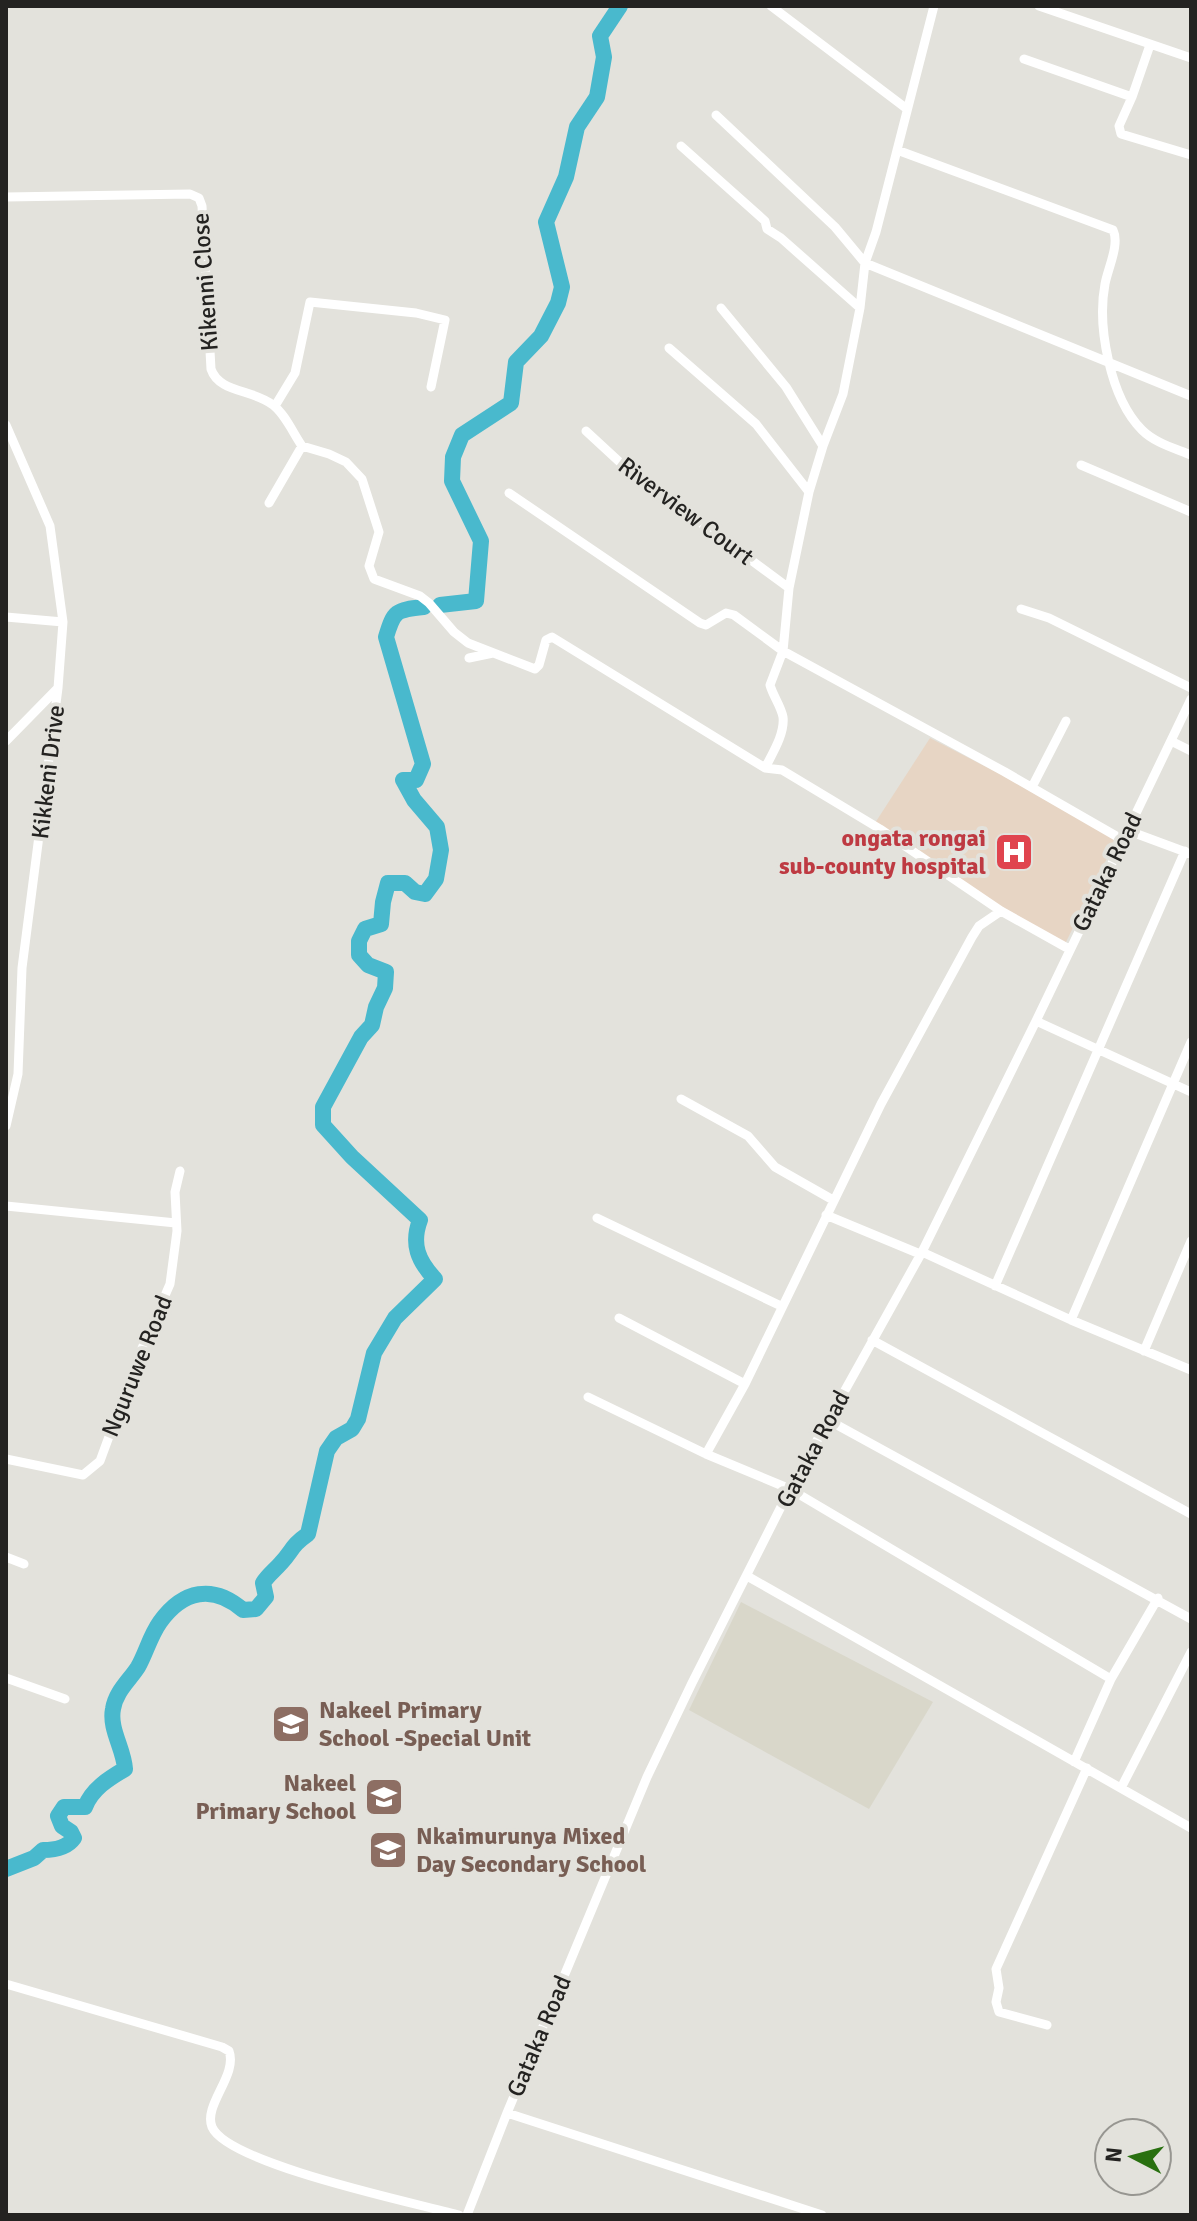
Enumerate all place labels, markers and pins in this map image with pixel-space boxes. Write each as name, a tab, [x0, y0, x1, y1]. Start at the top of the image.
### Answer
place label: ongata rongai sub-county hospital	[779, 823, 986, 881]
hospital icon: ongata rongai sub-county hospital	[993, 831, 1035, 873]
place label: Nakeel Primary School -Special Unit	[319, 1695, 531, 1753]
school or university icon: Nakeel Primary School -Special Unit	[270, 1703, 312, 1745]
place label: Nakeel Primary School	[195, 1768, 356, 1826]
school or university icon: Nakeel Primary School	[363, 1776, 405, 1818]
place label: Nkaimurunya Mixed Day Secondary School	[416, 1821, 647, 1879]
school or university icon: Nkaimurunya Mixed Day Secondary School	[367, 1829, 409, 1871]

